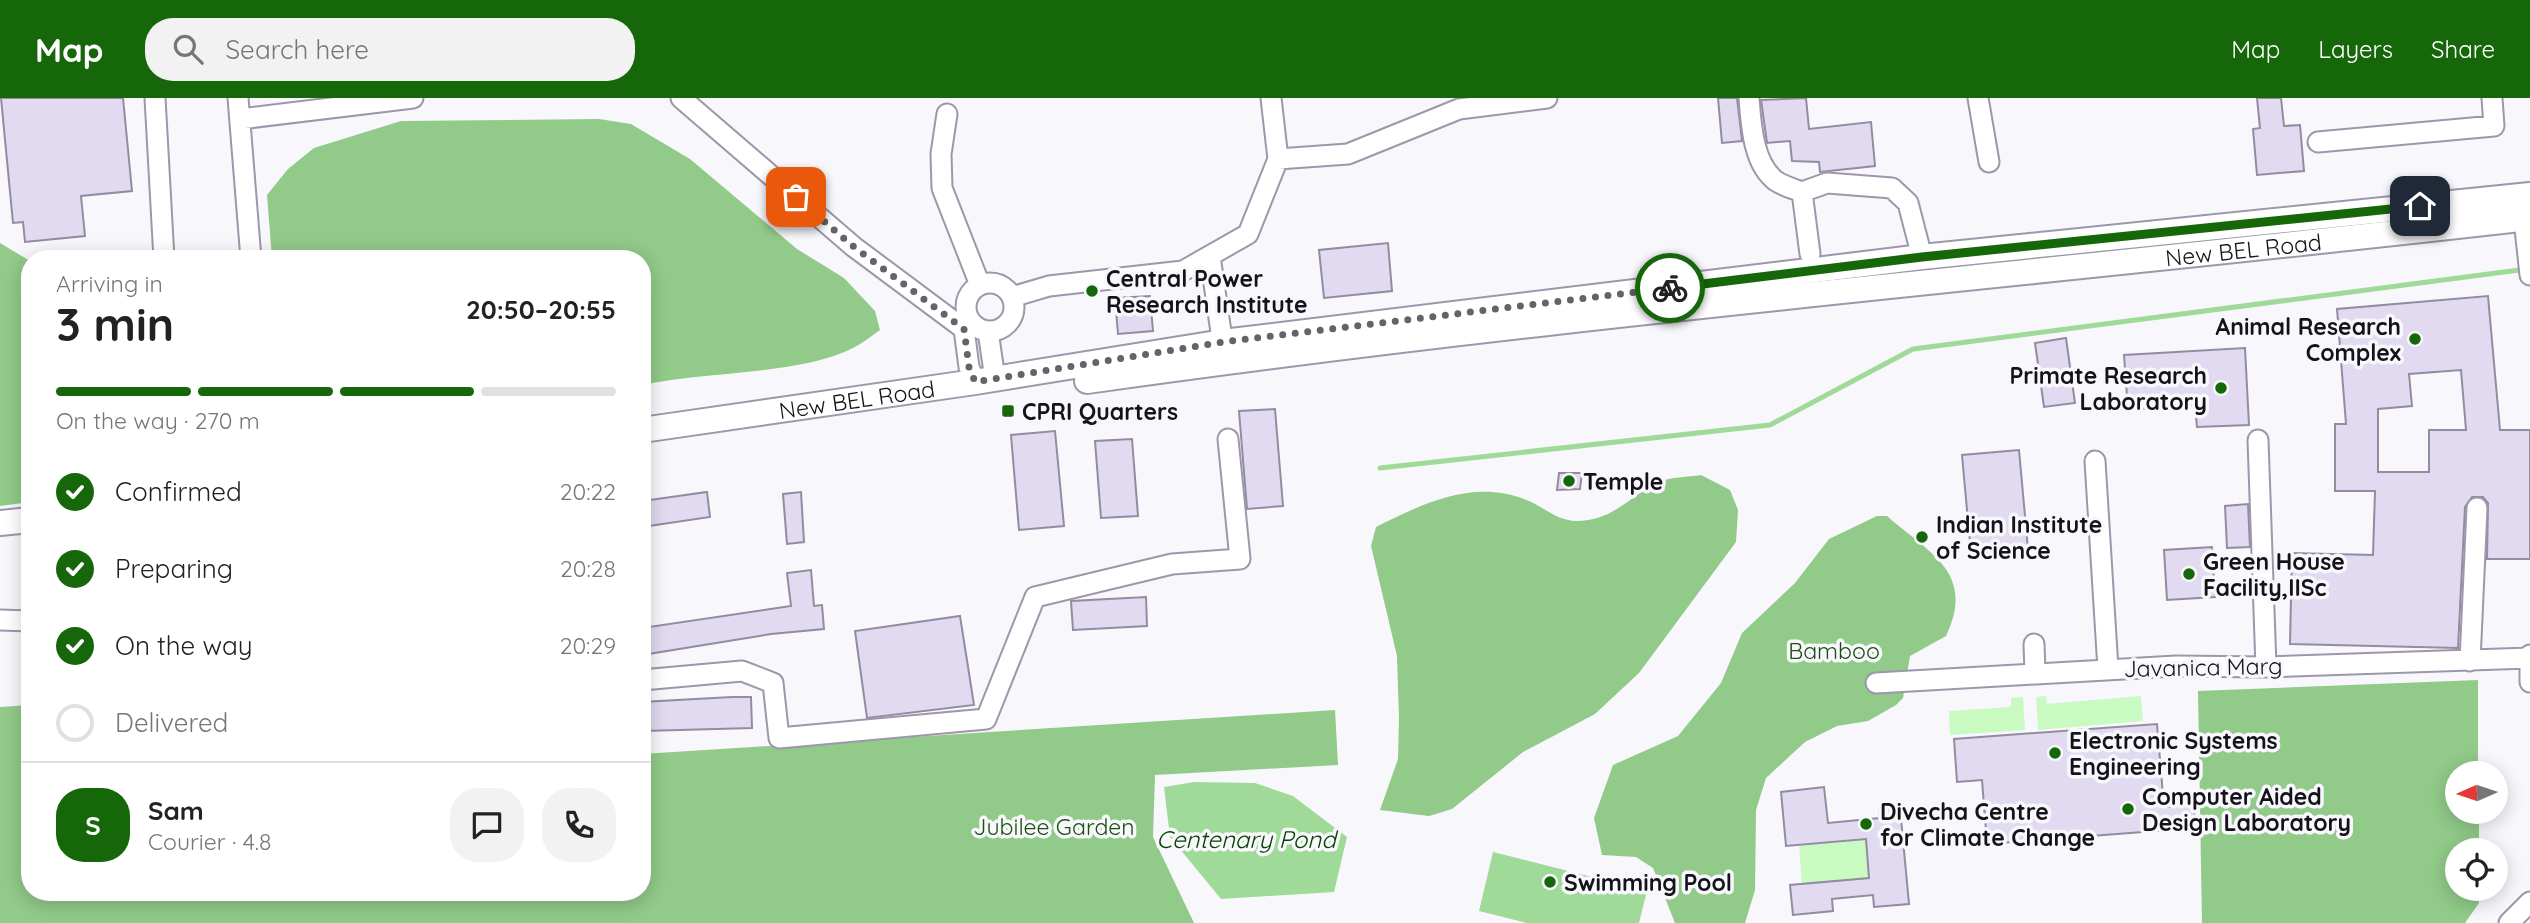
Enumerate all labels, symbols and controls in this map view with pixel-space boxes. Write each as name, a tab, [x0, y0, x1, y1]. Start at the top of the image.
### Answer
search box	[145, 18, 635, 81]
text: Map	[35, 29, 103, 70]
icon: search	[169, 30, 207, 68]
text: Search here	[225, 33, 369, 66]
text: Map	[2231, 34, 2280, 64]
text: Layers	[2318, 34, 2393, 64]
text: Share	[2431, 34, 2495, 64]
pin	[766, 167, 826, 227]
pin	[2390, 176, 2450, 236]
icon: bag	[777, 178, 815, 216]
icon: home	[2401, 187, 2439, 225]
street label: New BEL Road	[2164, 227, 2323, 272]
courier	[1635, 253, 1705, 323]
place label: Central Power Research Institute	[1106, 264, 1308, 319]
text: Arriving in	[56, 269, 163, 298]
icon: bike	[1651, 269, 1689, 307]
marker: Central Power Research Institute	[1084, 283, 1100, 299]
text: 20:50–20:55	[466, 293, 616, 326]
text: 3 min	[56, 295, 174, 353]
place label: Animal Research Complex	[2216, 312, 2401, 367]
marker: Animal Research Complex	[2407, 331, 2423, 347]
place label: Primate Research Laboratory	[2009, 361, 2207, 416]
street label: New BEL Road	[777, 373, 937, 425]
marker: Primate Research Laboratory	[2213, 380, 2229, 396]
place label: CPRI Quarters	[1022, 397, 1178, 426]
marker: CPRI Quarters	[1000, 403, 1016, 419]
text: On the way · 270 m	[56, 406, 260, 435]
place label: Temple	[1583, 467, 1663, 496]
icon: check	[56, 473, 94, 511]
marker: Temple	[1561, 473, 1577, 489]
text: Confirmed	[115, 475, 242, 508]
text: 20:22	[560, 477, 616, 506]
place label: Indian Institute of Science	[1936, 510, 2102, 565]
marker: Indian Institute of Science	[1914, 529, 1930, 545]
place label: Green House Facility,IISc	[2203, 547, 2345, 602]
icon: check	[56, 550, 94, 588]
text: Preparing	[115, 552, 233, 585]
text: 20:28	[560, 554, 616, 583]
marker: Green House Facility,IISc	[2181, 566, 2197, 582]
icon: check	[56, 627, 94, 665]
text: On the way	[115, 629, 253, 662]
text: 20:29	[560, 631, 616, 660]
park label: Bamboo	[1788, 636, 1880, 665]
street label: Javanica Marg	[2123, 651, 2283, 683]
text: Delivered	[115, 706, 228, 739]
place label: Electronic Systems Engineering	[2069, 726, 2278, 781]
marker: Electronic Systems Engineering	[2047, 745, 2063, 761]
north arrow	[2445, 761, 2508, 824]
map controls	[2445, 761, 2508, 901]
place label: Computer Aided Design Laboratory	[2142, 782, 2351, 837]
button: chat	[450, 788, 524, 862]
button: phone	[542, 788, 616, 862]
text: Sam	[148, 794, 204, 827]
place label: Divecha Centre for Climate Change	[1880, 797, 2095, 852]
marker: Computer Aided Design Laboratory	[2120, 801, 2136, 817]
text: S	[85, 809, 101, 842]
park label: Jubilee Garden	[973, 812, 1135, 841]
marker: Divecha Centre for Climate Change	[1858, 816, 1874, 832]
water label: Centenary Pond	[1156, 824, 1339, 854]
text: Courier · 4.8	[148, 827, 271, 856]
button: locate	[2445, 838, 2508, 901]
place label: Swimming Pool	[1564, 868, 1732, 897]
marker: Swimming Pool	[1542, 874, 1558, 890]

